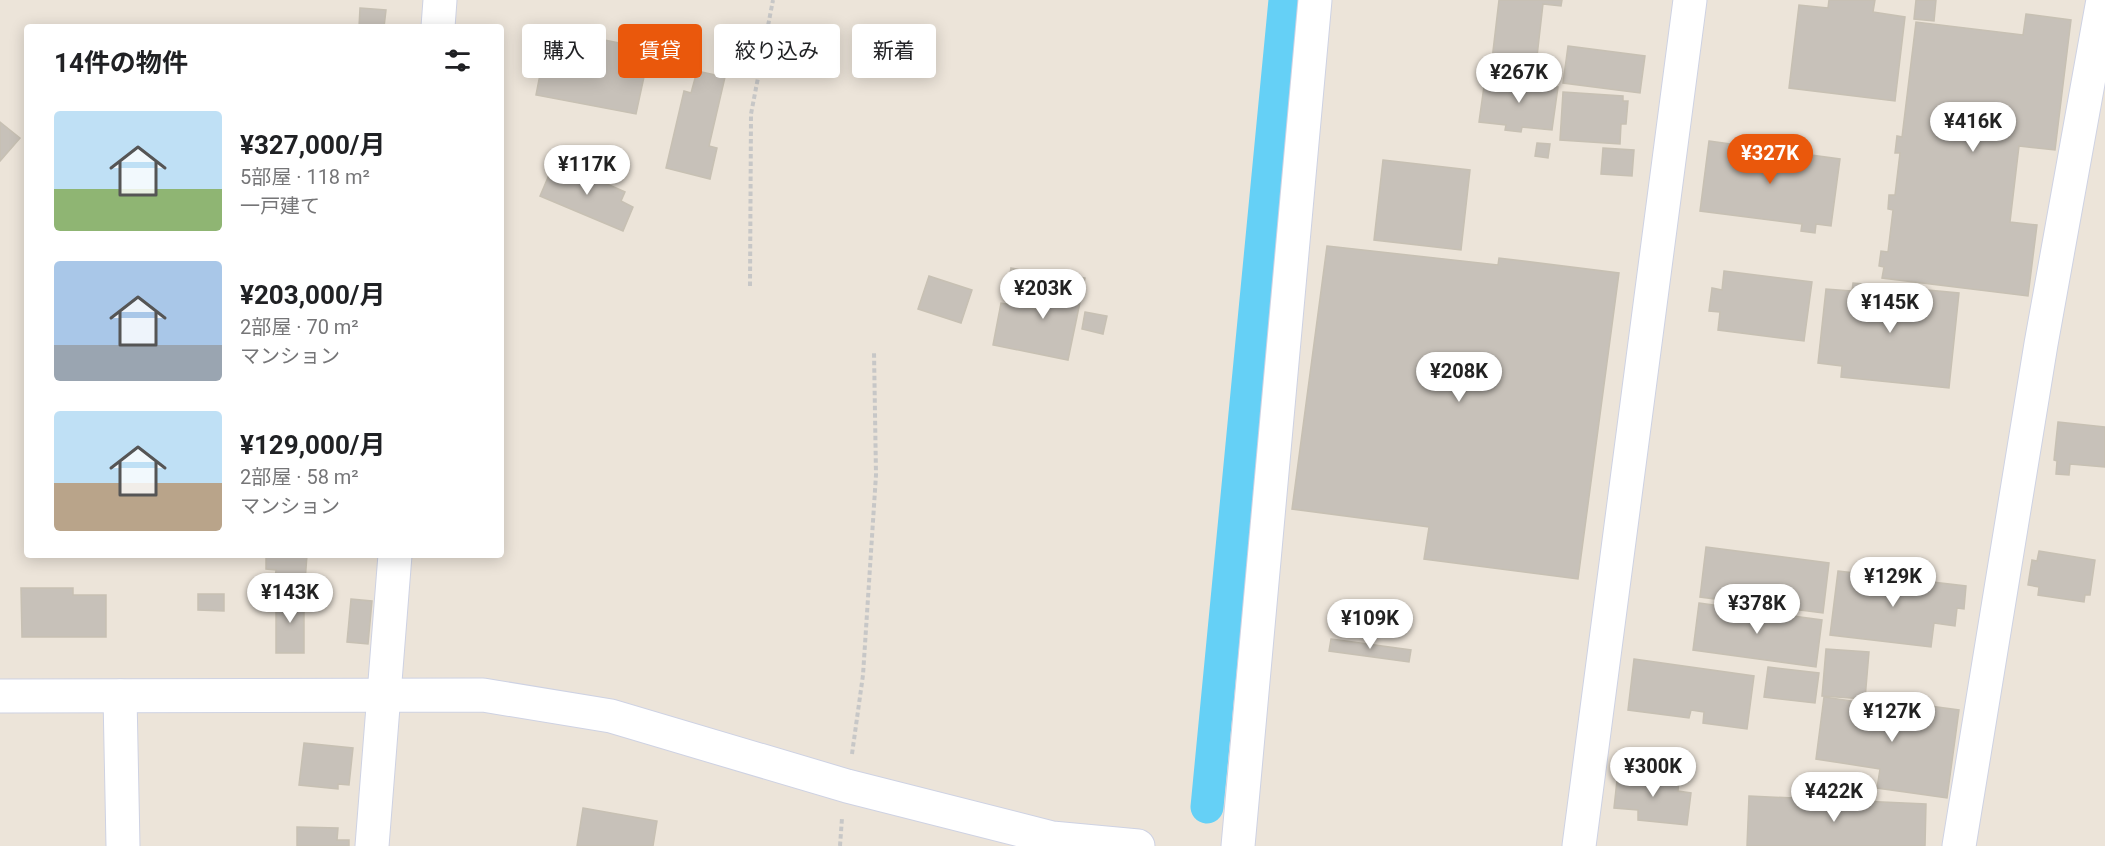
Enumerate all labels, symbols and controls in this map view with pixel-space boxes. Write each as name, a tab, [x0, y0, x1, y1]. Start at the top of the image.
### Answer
chip: 購入	[522, 24, 606, 78]
chip: 賃貸	[618, 24, 702, 78]
chip: 絞り込み	[714, 24, 840, 78]
chip: 新着	[852, 24, 936, 78]
icon: filters	[441, 44, 474, 77]
text: 14件の物件	[54, 48, 188, 78]
pin: ¥267K	[1477, 53, 1561, 104]
text: ¥267K	[1490, 60, 1548, 84]
pin: ¥416K	[1931, 102, 2015, 153]
text: ¥416K	[1944, 109, 2002, 133]
text: ¥327,000/月	[240, 130, 386, 160]
pin: ¥327K	[1728, 134, 1812, 185]
icon: home	[102, 135, 174, 207]
text: ¥327K	[1741, 141, 1799, 165]
pin: ¥117K	[545, 145, 629, 196]
text: ¥117K	[558, 152, 616, 176]
text: 5部屋 · 118 m²	[240, 165, 370, 189]
text: 一戸建て	[240, 194, 320, 218]
pin: ¥203K	[1001, 269, 1085, 320]
text: ¥203K	[1014, 276, 1072, 300]
text: ¥203,000/月	[240, 280, 386, 310]
pin: ¥145K	[1848, 283, 1932, 334]
icon: home	[102, 285, 174, 357]
text: ¥145K	[1861, 290, 1919, 314]
text: 2部屋 · 70 m²	[240, 315, 359, 339]
text: マンション	[240, 344, 340, 368]
pin: ¥208K	[1417, 352, 1501, 403]
text: ¥208K	[1430, 359, 1488, 383]
text: ¥129,000/月	[240, 430, 386, 460]
icon: home	[102, 435, 174, 507]
text: 2部屋 · 58 m²	[240, 465, 359, 489]
text: マンション	[240, 494, 340, 518]
pin: ¥129K	[1851, 557, 1935, 608]
text: ¥129K	[1864, 564, 1922, 588]
pin: ¥143K	[248, 573, 332, 624]
text: ¥143K	[261, 580, 319, 604]
pin: ¥378K	[1715, 584, 1799, 635]
text: ¥378K	[1728, 591, 1786, 615]
pin: ¥109K	[1328, 599, 1412, 650]
text: ¥109K	[1341, 606, 1399, 630]
pin: ¥127K	[1850, 692, 1934, 743]
text: ¥127K	[1863, 699, 1921, 723]
pin: ¥300K	[1611, 747, 1695, 798]
text: ¥300K	[1624, 754, 1682, 778]
pin: ¥422K	[1792, 772, 1876, 823]
text: ¥422K	[1805, 779, 1863, 803]

